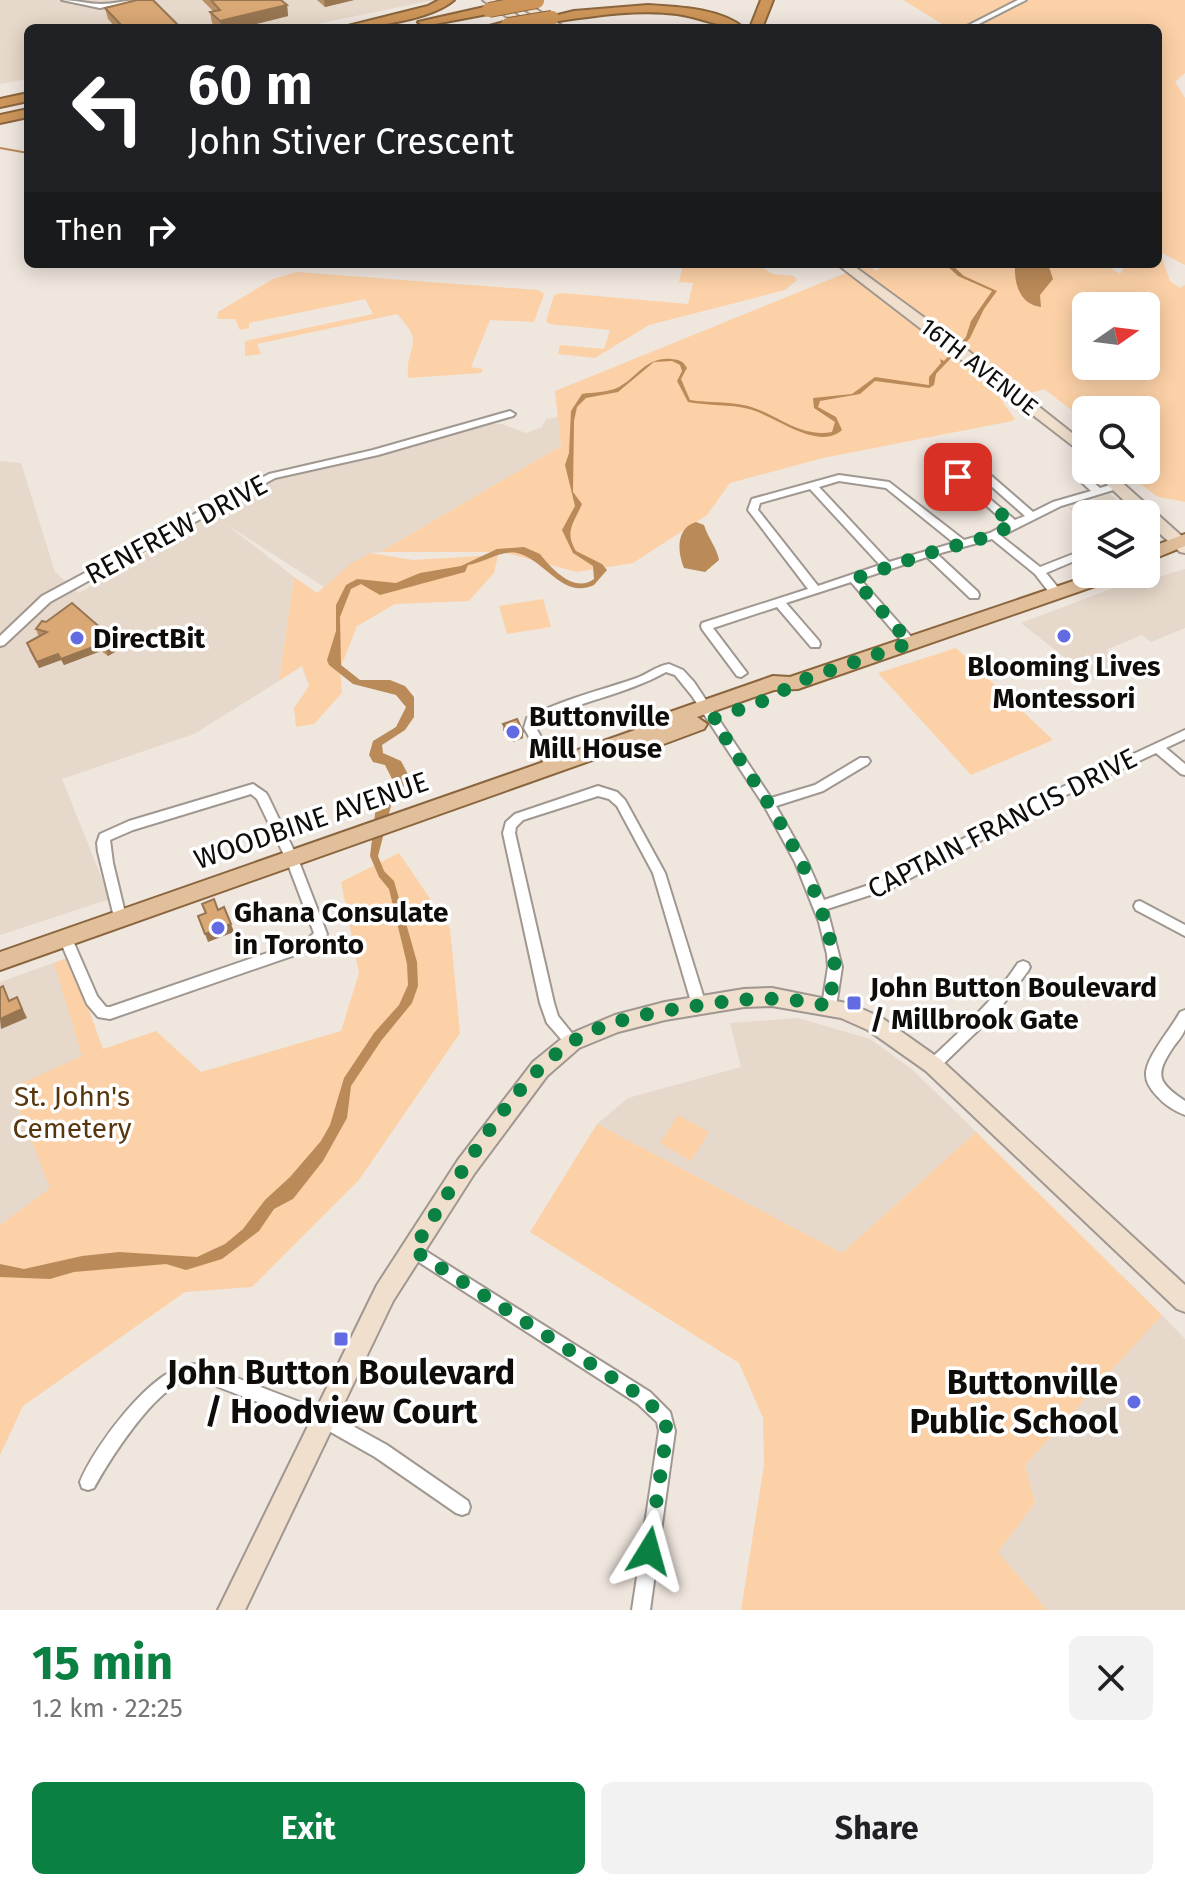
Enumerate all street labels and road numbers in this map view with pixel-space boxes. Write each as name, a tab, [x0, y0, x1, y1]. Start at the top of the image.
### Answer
street label: 16TH AVENUE	[915, 312, 1043, 422]
street label: RENFREW DRIVE	[80, 468, 273, 591]
street label: CAPTAIN FRANCIS DRIVE	[862, 741, 1142, 906]
street label: WOODBINE AVENUE	[190, 765, 433, 876]

